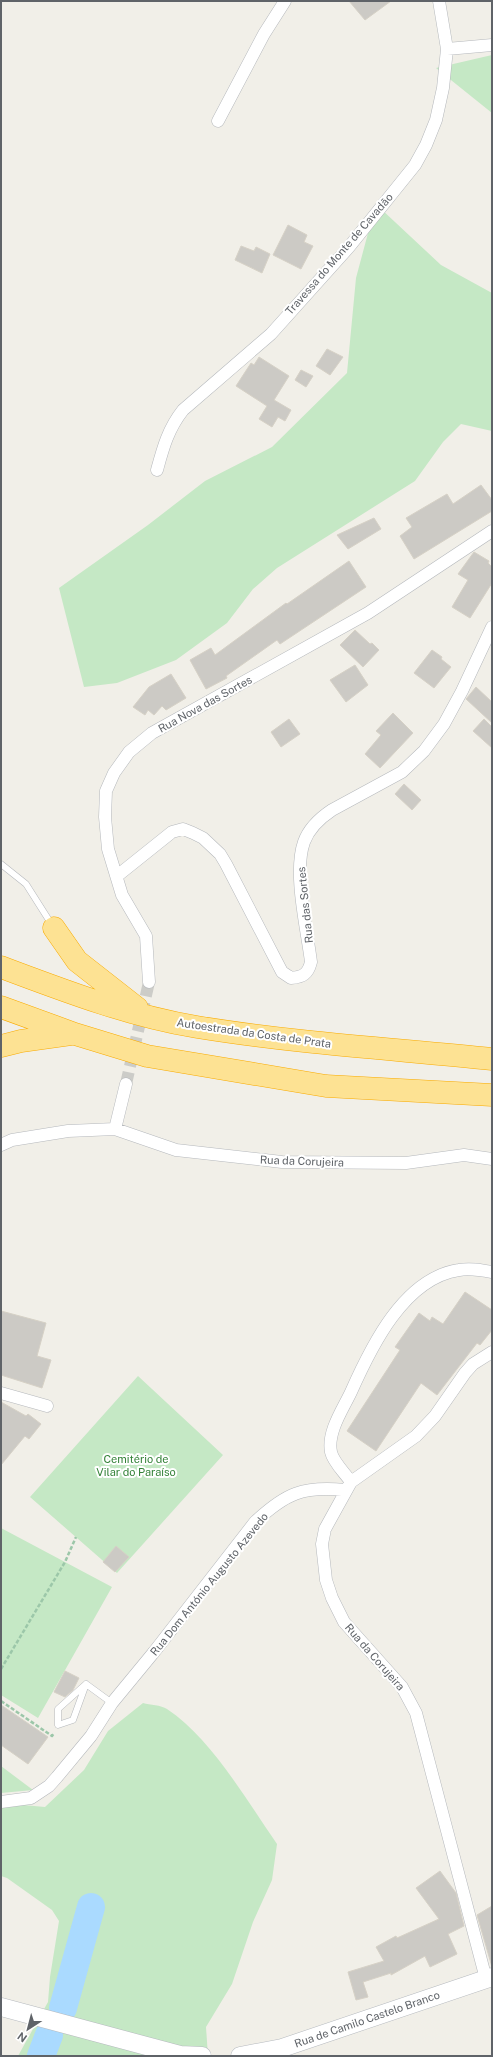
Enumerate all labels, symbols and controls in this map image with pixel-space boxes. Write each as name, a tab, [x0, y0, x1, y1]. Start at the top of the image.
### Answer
street label: Travessa do Monte de Cavadão	[283, 191, 395, 317]
street label: Rua Nova das Sortes	[156, 673, 254, 735]
street label: Rua das Sortes	[295, 866, 315, 944]
street label: Autoestrada da Costa de Prata	[176, 1016, 332, 1050]
street label: Rua da Corujeira	[260, 1154, 344, 1168]
park label: Cemitério de Vilar do Paraíso	[96, 1453, 176, 1478]
street label: Rua Dom António Augusto Azevedo	[148, 1510, 270, 1658]
street label: Rua da Corujeira	[343, 1621, 407, 1693]
street label: Rua de Camilo Castelo Branco	[293, 1988, 441, 2050]
north arrow	[8, 2009, 48, 2049]
text: N	[15, 2030, 29, 2044]

